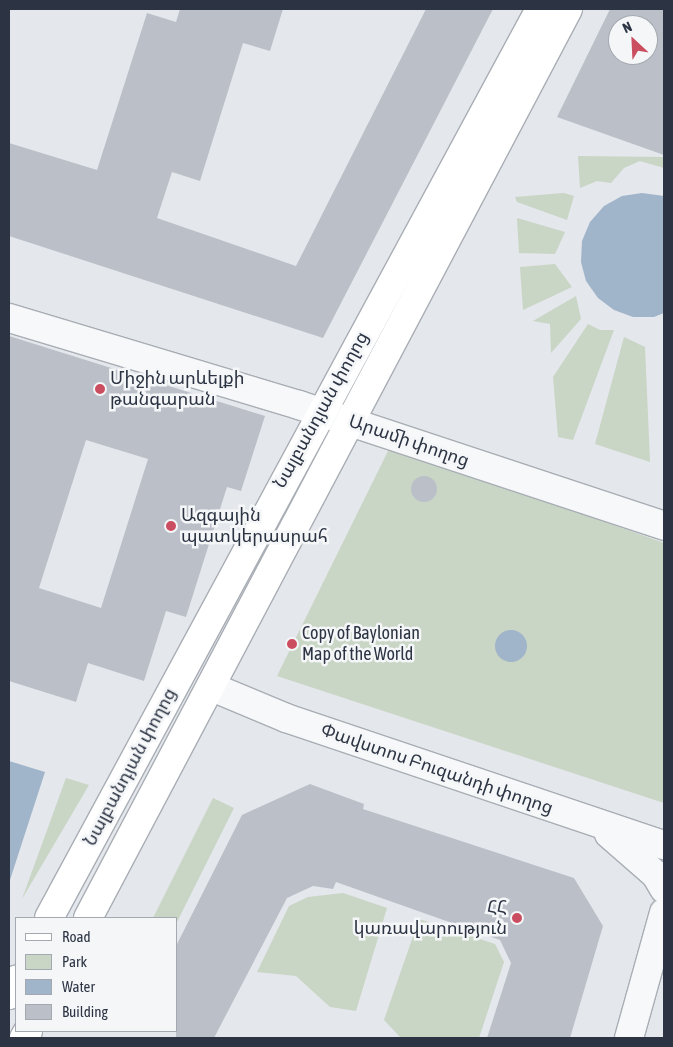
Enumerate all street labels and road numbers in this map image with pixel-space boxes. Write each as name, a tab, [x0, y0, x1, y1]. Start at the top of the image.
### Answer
street label: Նալբանդյան փողոց	[269, 328, 373, 492]
street label: Արամի փողոց	[346, 410, 472, 472]
street label: Նալբանդյան փողոց	[79, 684, 181, 850]
street label: Փավստոս Բուզանդի փողոց	[318, 719, 556, 819]

